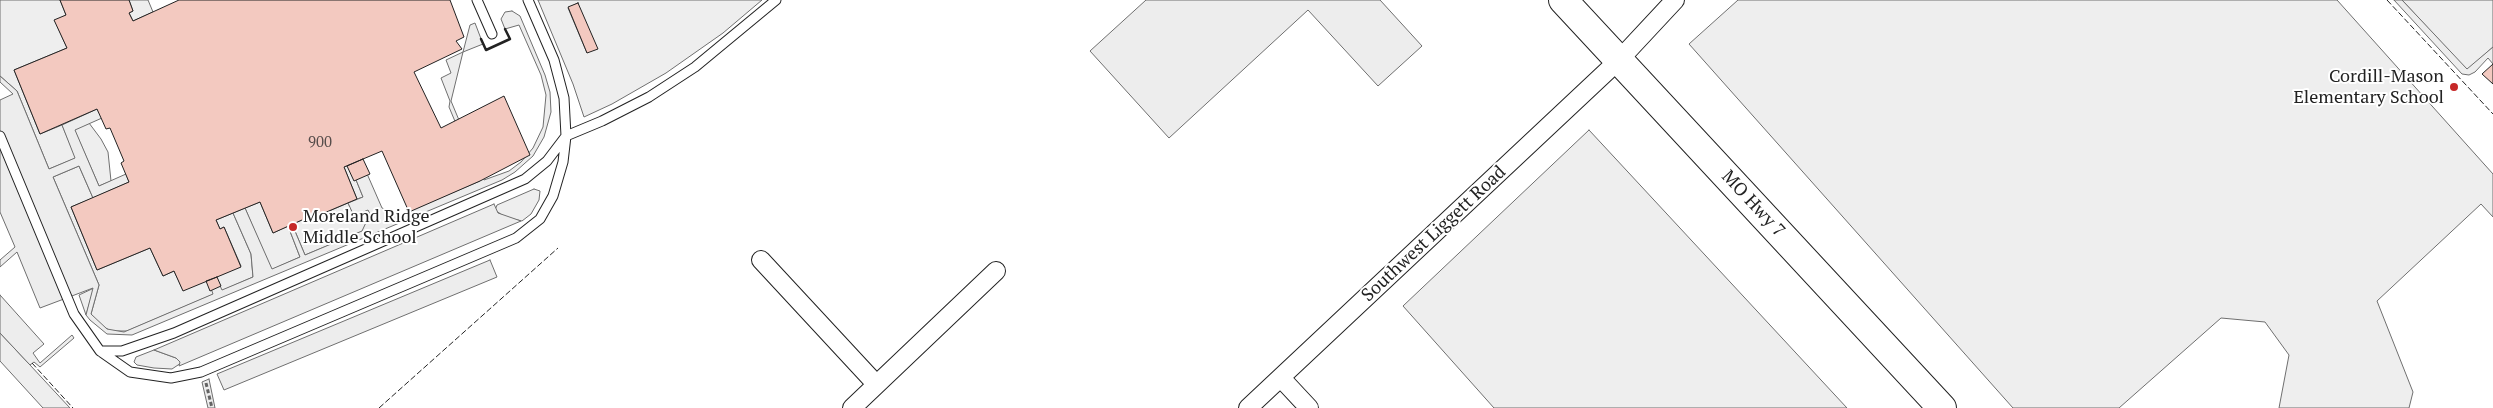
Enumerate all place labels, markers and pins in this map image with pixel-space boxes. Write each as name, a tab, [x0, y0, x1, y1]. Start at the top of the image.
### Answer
place label: Cordill-Mason Elementary School	[2293, 66, 2444, 108]
marker: Cordill-Mason Elementary School	[2448, 81, 2460, 93]
place label: Moreland Ridge Middle School	[303, 206, 429, 248]
marker: Moreland Ridge Middle School	[287, 221, 299, 233]

